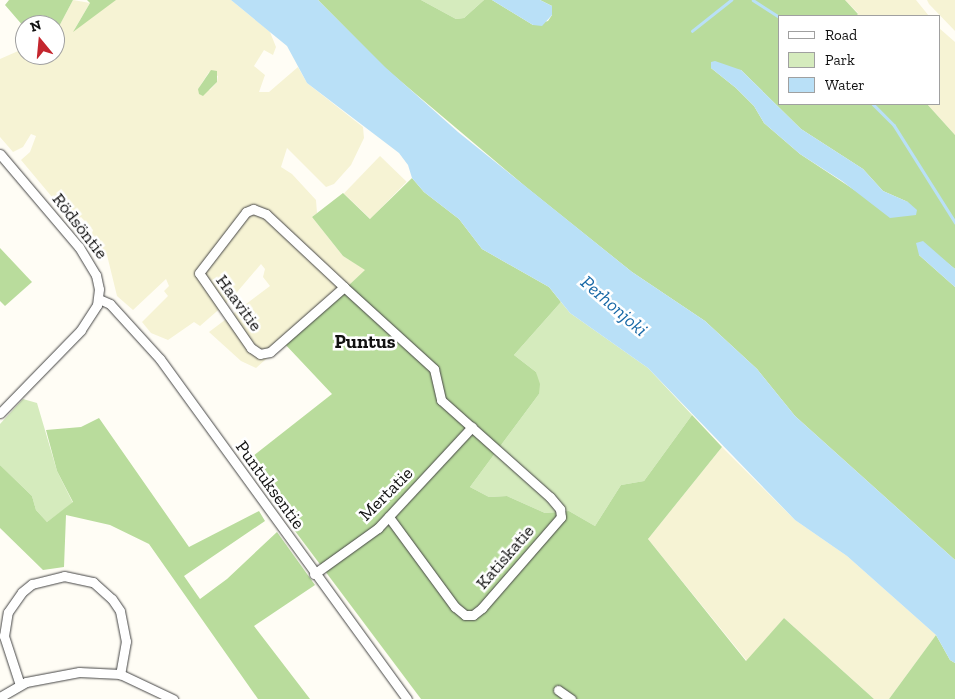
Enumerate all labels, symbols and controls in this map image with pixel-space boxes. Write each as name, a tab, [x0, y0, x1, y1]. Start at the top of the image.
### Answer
north arrow	[15, 15, 65, 65]
legend	[778, 15, 940, 105]
text: N	[28, 16, 43, 36]
text: Road	[825, 26, 857, 44]
text: Park	[825, 51, 855, 69]
text: Water	[825, 76, 865, 94]
street label: Rödsöntie	[48, 189, 112, 263]
street label: Haavitie	[211, 270, 267, 336]
water label: Perhonjoki	[576, 271, 652, 341]
district label: Puntus	[334, 331, 396, 353]
street label: Puntuksentie	[231, 437, 309, 533]
street label: Mertatie	[355, 463, 417, 525]
street label: Katiskatie	[471, 520, 539, 594]

